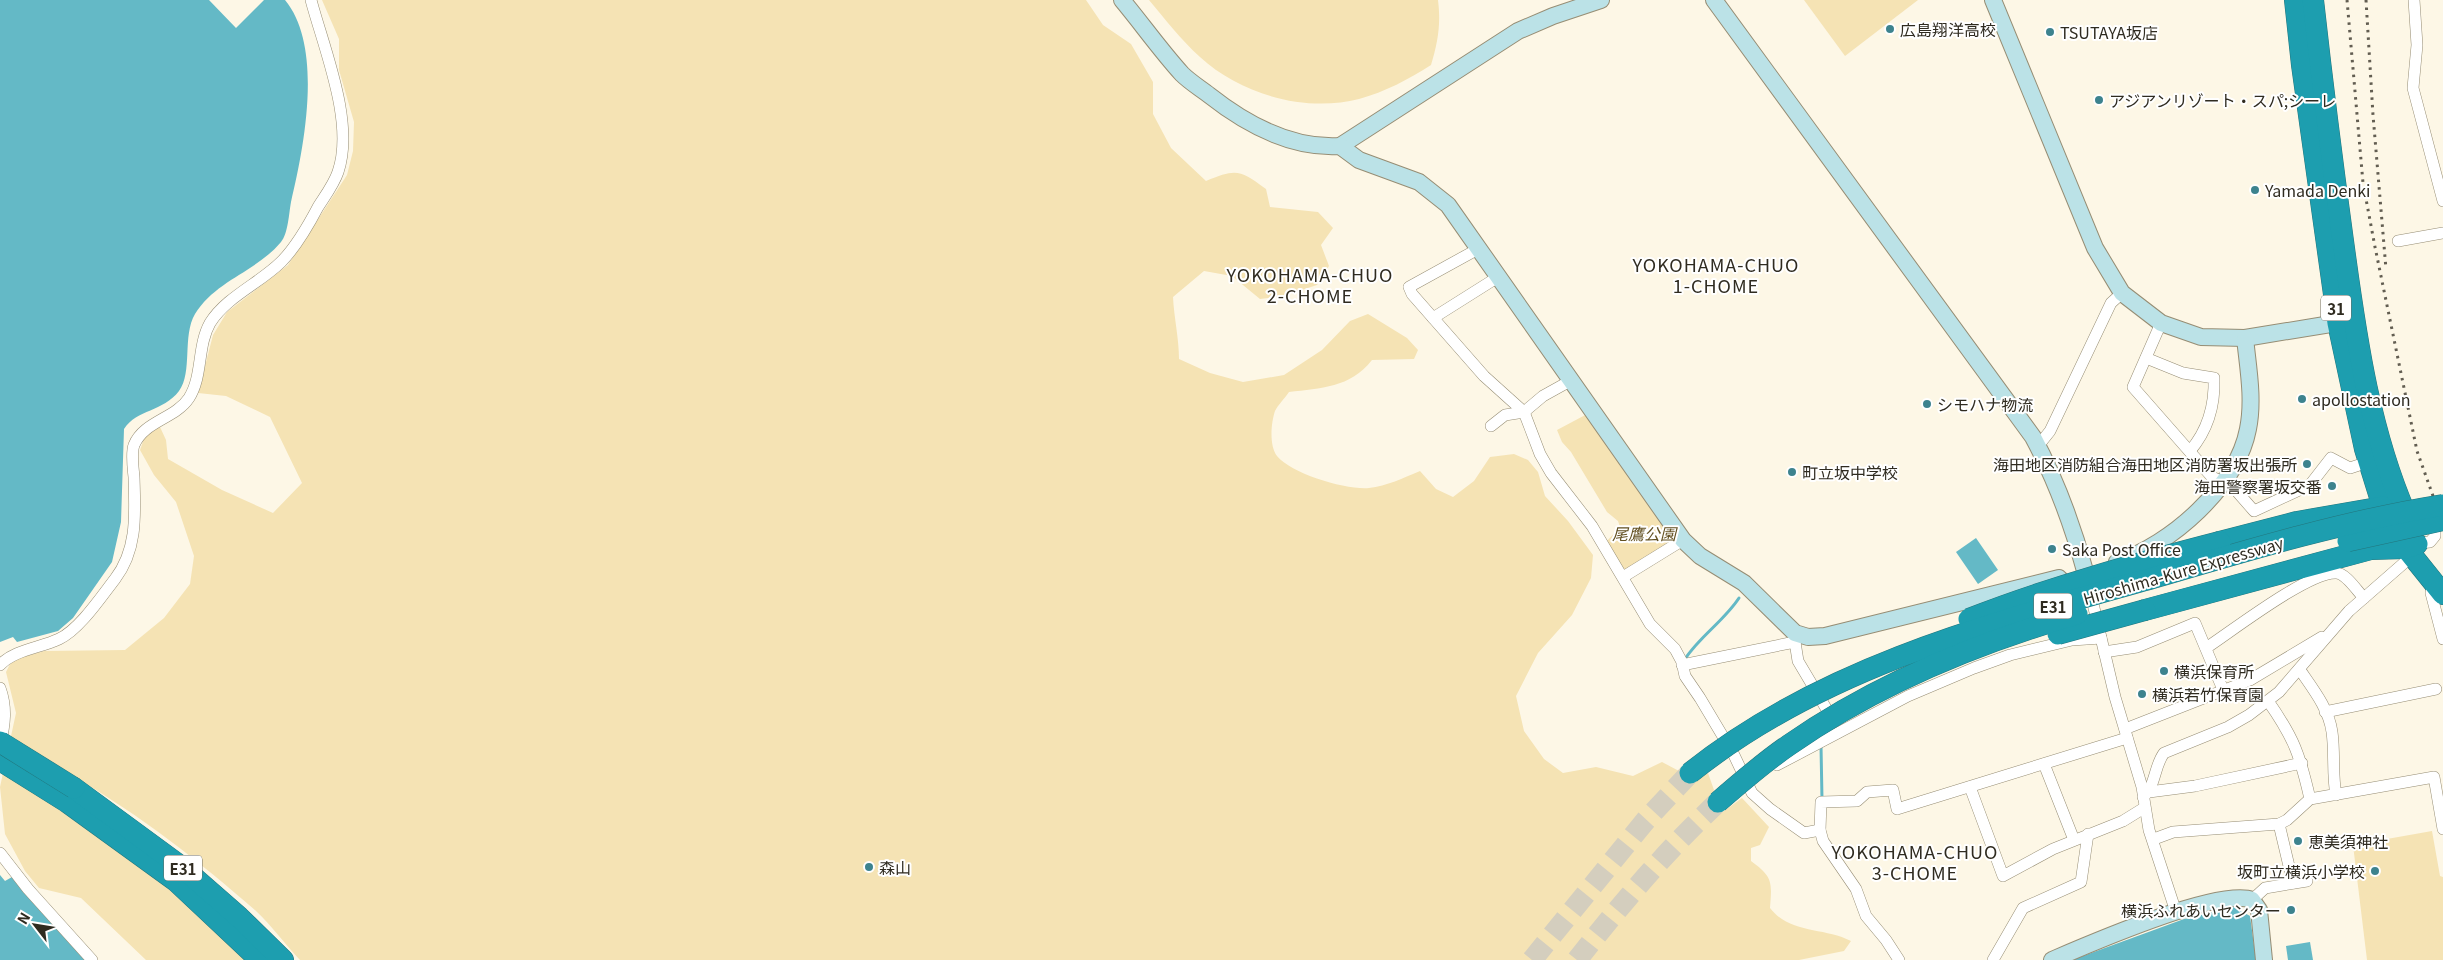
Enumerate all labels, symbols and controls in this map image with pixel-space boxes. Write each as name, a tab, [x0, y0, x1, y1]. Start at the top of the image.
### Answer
place label: 広島翔洋高校	[1900, 17, 1996, 41]
place label: TSUTAYA坂店	[2060, 20, 2158, 44]
marker: 広島翔洋高校	[1884, 23, 1896, 35]
marker: TSUTAYA坂店	[2044, 26, 2056, 38]
place label: アジアンリゾート・スパ;シーレ	[2109, 88, 2336, 112]
marker: アジアンリゾート・スパ;シーレ	[2093, 94, 2105, 106]
place label: Yamada Denki	[2264, 178, 2370, 202]
marker: Yamada Denki	[2249, 184, 2261, 196]
district label: YOKOHAMA-CHUO 1-CHOME	[1632, 251, 1799, 298]
district label: YOKOHAMA-CHUO 2-CHOME	[1226, 261, 1393, 308]
road number: 31	[2321, 296, 2351, 320]
place label: apollostation	[2312, 387, 2411, 411]
place label: シモハナ物流	[1937, 392, 2033, 416]
marker: apollostation	[2296, 393, 2308, 405]
marker: シモハナ物流	[1921, 398, 1933, 410]
place label: 海田地区消防組合海田地区消防署坂出張所	[1993, 452, 2297, 476]
marker: 海田地区消防組合海田地区消防署坂出張所	[2301, 458, 2313, 470]
place label: 町立坂中学校	[1802, 460, 1898, 484]
marker: 町立坂中学校	[1786, 466, 1798, 478]
place label: 海田警察署坂交番	[2194, 474, 2322, 498]
marker: 海田警察署坂交番	[2326, 480, 2338, 492]
park label: 尾鷹公園	[1612, 521, 1678, 545]
street label: Hiroshima-Kure Expressway	[2080, 530, 2287, 610]
place label: Saka Post Office	[2062, 537, 2181, 561]
marker: Saka Post Office	[2046, 543, 2058, 555]
road number: E31	[2034, 594, 2072, 618]
place label: 横浜保育所	[2174, 659, 2254, 683]
marker: 横浜保育所	[2158, 665, 2170, 677]
place label: 横浜若竹保育園	[2152, 682, 2264, 706]
marker: 横浜若竹保育園	[2136, 688, 2148, 700]
place label: 恵美須神社	[2308, 829, 2388, 853]
marker: 恵美須神社	[2292, 835, 2304, 847]
district label: YOKOHAMA-CHUO 3-CHOME	[1831, 838, 1998, 885]
place label: 森山	[879, 855, 911, 879]
road number: E31	[164, 856, 202, 880]
place label: 坂町立横浜小学校	[2237, 859, 2365, 883]
marker: 森山	[863, 861, 875, 873]
marker: 坂町立横浜小学校	[2369, 865, 2381, 877]
place label: 横浜ふれあいセンター	[2121, 898, 2281, 922]
north arrow	[10, 900, 60, 950]
marker: 横浜ふれあいセンター	[2285, 904, 2297, 916]
text: N	[12, 908, 34, 927]

